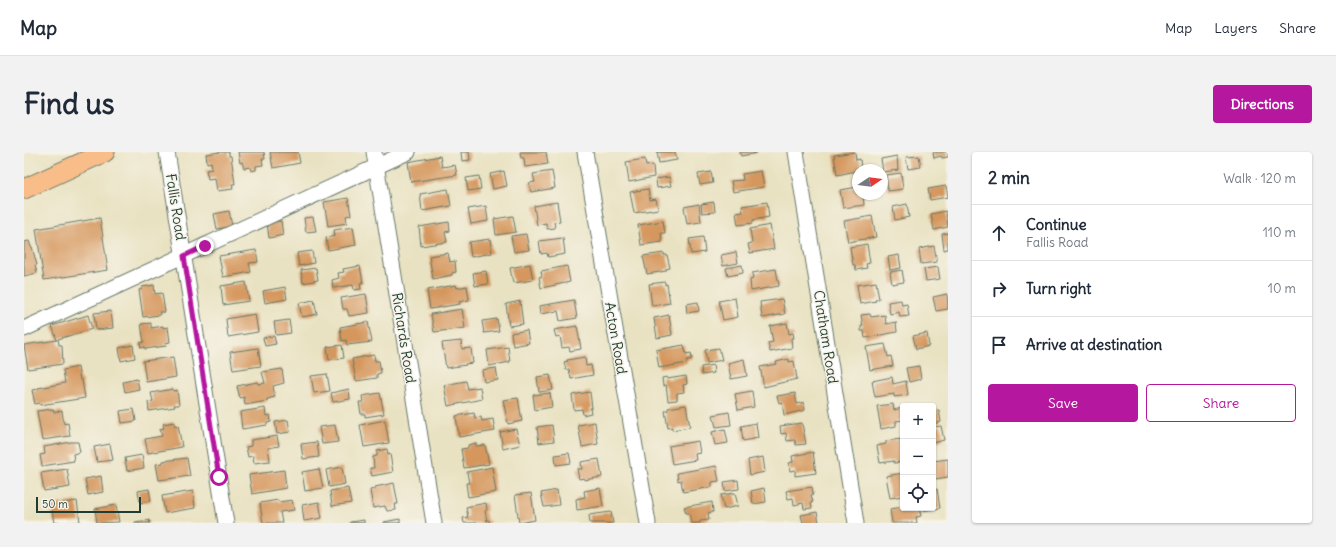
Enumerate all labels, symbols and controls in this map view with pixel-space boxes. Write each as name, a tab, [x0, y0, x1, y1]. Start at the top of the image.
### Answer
text: Map	[20, 16, 57, 40]
text: Map	[1165, 19, 1192, 37]
text: Layers	[1214, 19, 1257, 37]
text: Share	[1279, 19, 1316, 37]
button: Directions	[1213, 85, 1312, 123]
text: Find us	[24, 86, 115, 122]
north arrow	[852, 164, 888, 200]
text: 2 min	[988, 167, 1030, 189]
text: Walk · 120 m	[1223, 170, 1296, 187]
street label: Fallis Road	[162, 172, 190, 242]
text: Continue	[1026, 215, 1087, 234]
icon: ahead	[988, 222, 1010, 244]
text: 110 m	[1263, 224, 1296, 241]
text: Fallis Road	[1026, 234, 1088, 251]
route end	[196, 237, 214, 255]
icon: right	[988, 278, 1010, 300]
text: Turn right	[1026, 279, 1091, 298]
text: 10 m	[1268, 280, 1296, 297]
street label: Chatham Road	[810, 289, 842, 385]
street label: Richards Road	[388, 291, 420, 385]
street label: Acton Road	[601, 301, 631, 375]
icon: arrive	[988, 334, 1010, 356]
text: Arrive at destination	[1026, 335, 1162, 354]
button: Save	[988, 384, 1138, 422]
button: Share	[1146, 384, 1296, 422]
map controls	[900, 403, 936, 511]
button: +	[900, 403, 936, 439]
button: −	[900, 439, 936, 475]
route start	[210, 468, 228, 486]
button: locate	[900, 475, 936, 511]
scale bar	[36, 495, 141, 514]
text: 50 m	[42, 497, 68, 511]

